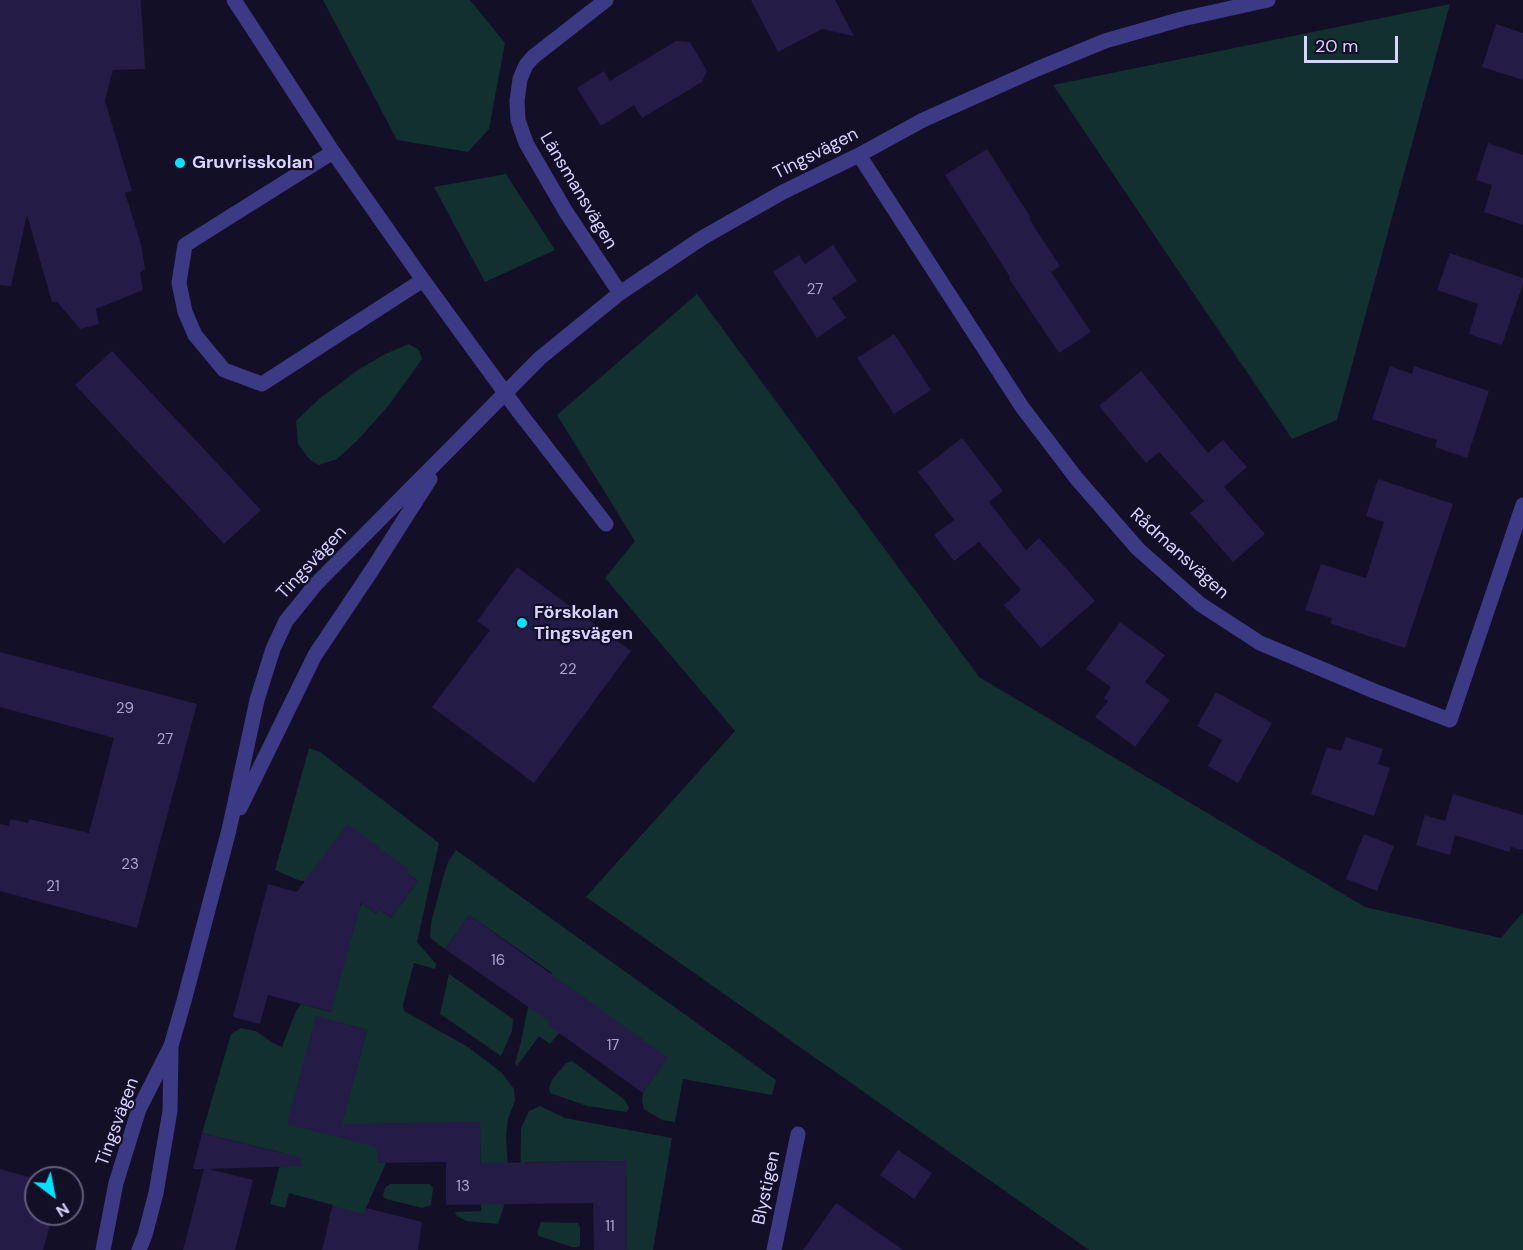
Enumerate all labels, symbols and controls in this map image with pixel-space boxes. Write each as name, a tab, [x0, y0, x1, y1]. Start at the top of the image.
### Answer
scale bar	[1307, 24, 1402, 62]
text: 20 m	[1315, 34, 1358, 58]
street label: Tingsvägen	[770, 123, 862, 185]
street label: Länsmansvägen	[535, 129, 621, 253]
place label: Gruvrisskolan	[192, 152, 313, 174]
marker: Gruvrisskolan	[173, 156, 187, 170]
house number: 27	[807, 281, 823, 299]
street label: Rådmansvägen	[1125, 504, 1233, 604]
street label: Tingsvägen	[273, 522, 351, 604]
place label: Förskolan Tingsvägen	[534, 602, 633, 644]
marker: Förskolan Tingsvägen	[515, 616, 529, 630]
house number: 22	[559, 661, 577, 679]
house number: 29	[116, 700, 134, 718]
house number: 27	[157, 731, 173, 749]
house number: 23	[121, 856, 139, 874]
house number: 21	[46, 878, 60, 896]
house number: 16	[491, 952, 505, 970]
house number: 17	[607, 1037, 619, 1055]
street label: Tingsvägen	[92, 1075, 144, 1169]
street label: Blystigen	[749, 1149, 785, 1227]
north arrow	[24, 1166, 84, 1226]
house number: 13	[456, 1178, 470, 1196]
text: N	[52, 1198, 73, 1222]
house number: 11	[605, 1218, 615, 1236]

